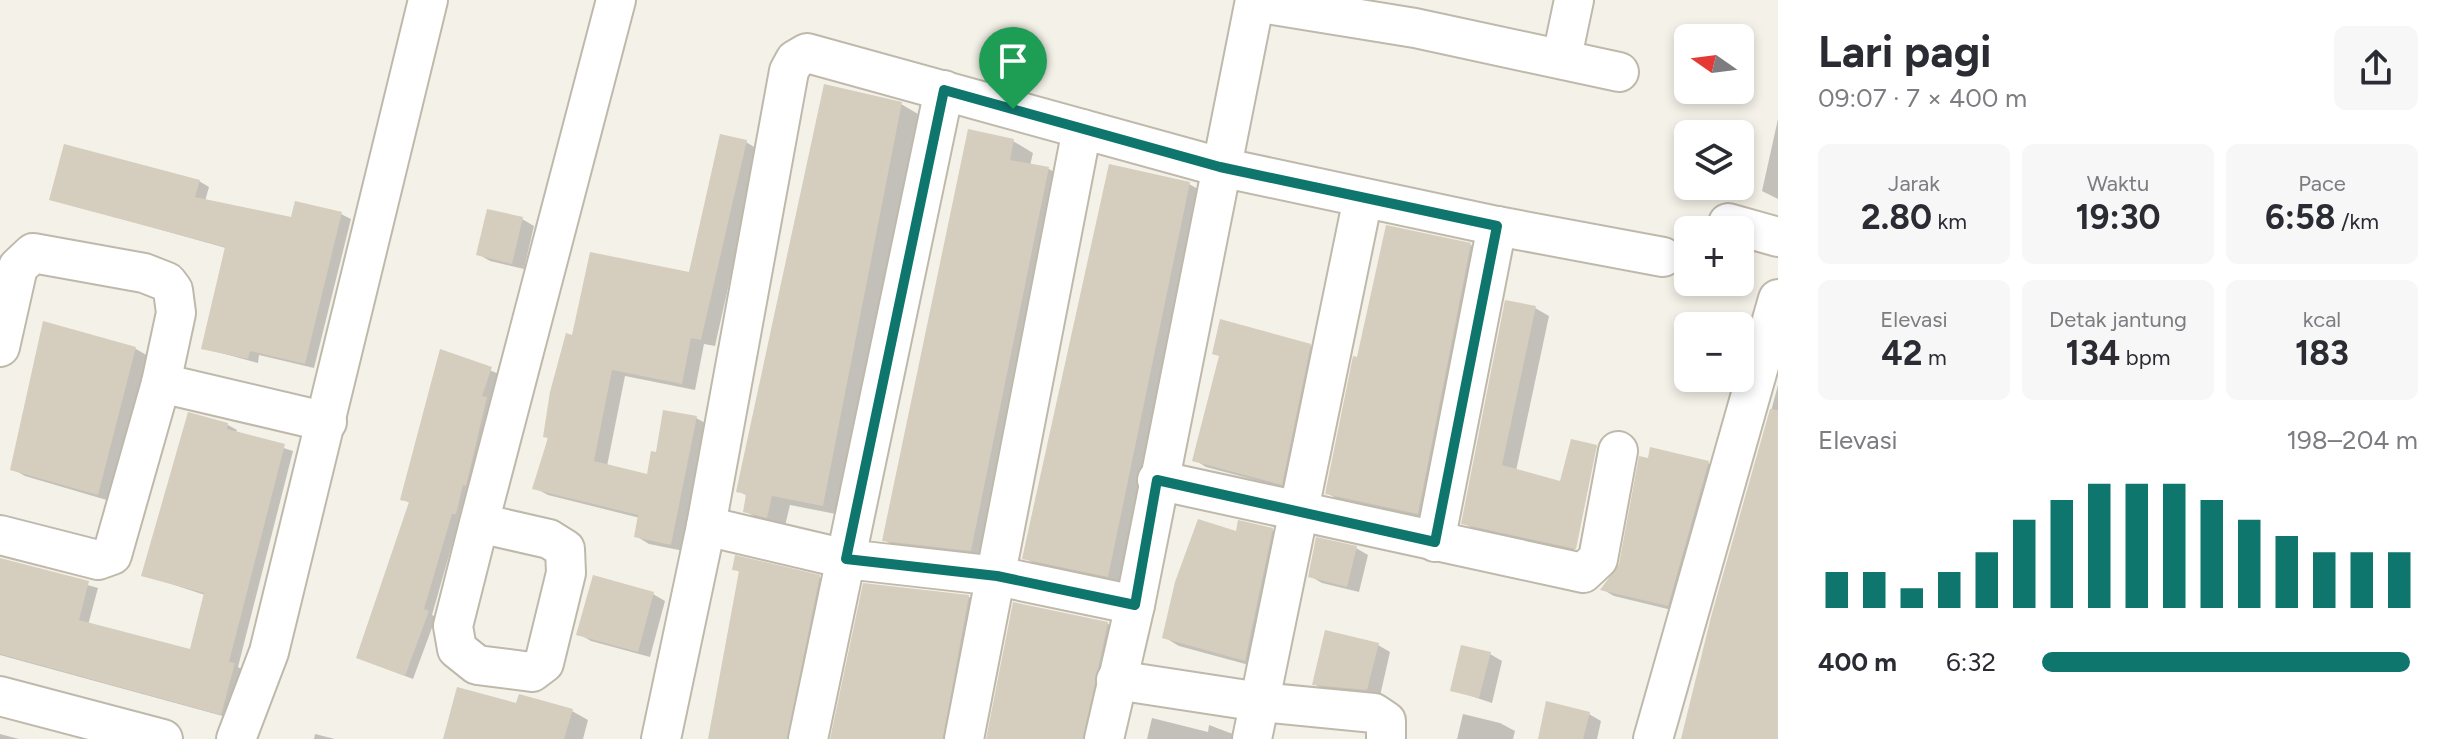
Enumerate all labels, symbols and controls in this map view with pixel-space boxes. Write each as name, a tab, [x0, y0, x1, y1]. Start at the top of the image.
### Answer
north arrow	[1674, 24, 1754, 104]
map controls	[1674, 24, 1754, 392]
text: Lari pagi	[1818, 25, 1992, 78]
button: share	[2334, 26, 2418, 110]
pin	[979, 27, 1047, 109]
icon: arrive	[991, 39, 1035, 83]
text: 09:07 · 7 × 400 m	[1818, 82, 2027, 114]
button: layers	[1674, 120, 1754, 200]
text: Jarak	[1888, 170, 1940, 197]
text: Waktu	[2087, 170, 2149, 197]
text: Pace	[2298, 170, 2346, 197]
text: 2.80	[1861, 197, 1932, 238]
text: 19:30	[2075, 197, 2161, 238]
text: 6:58	[2265, 197, 2336, 238]
text: km	[1932, 208, 1967, 235]
text: /km	[2336, 208, 2379, 235]
button: +	[1674, 216, 1754, 296]
text: Elevasi	[1880, 306, 1948, 333]
text: Detak jantung	[2049, 306, 2187, 333]
text: kcal	[2303, 306, 2341, 333]
button: −	[1674, 312, 1754, 392]
text: 42	[1881, 333, 1923, 374]
text: 134	[2066, 333, 2120, 374]
text: 183	[2295, 333, 2349, 374]
text: m	[1923, 344, 1947, 371]
text: bpm	[2120, 344, 2170, 371]
text: Elevasi	[1818, 424, 1898, 456]
text: 198–204 m	[2286, 424, 2418, 456]
text: 400 m	[1818, 646, 1897, 678]
text: 6:32	[1946, 646, 1996, 678]

